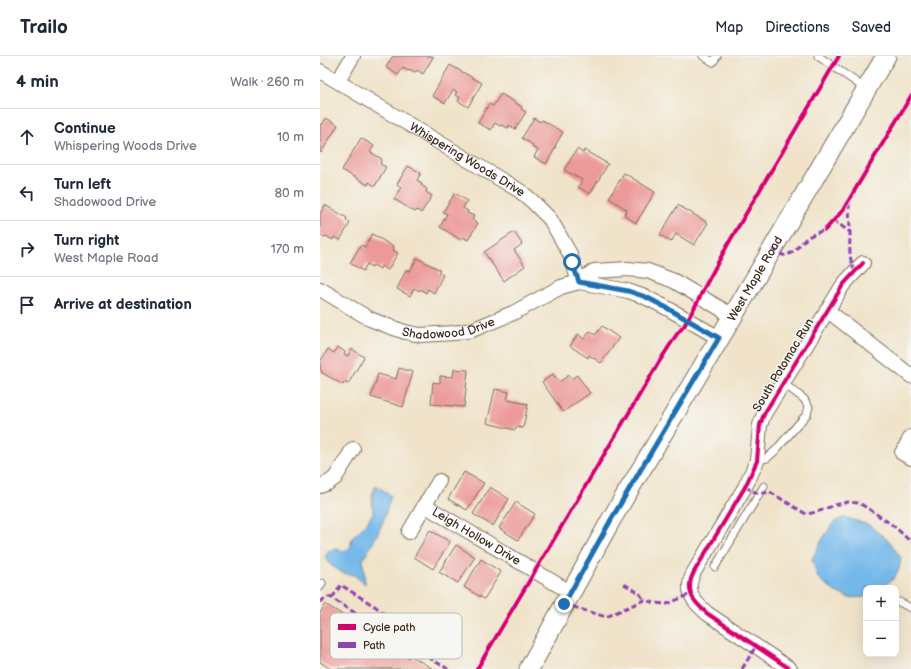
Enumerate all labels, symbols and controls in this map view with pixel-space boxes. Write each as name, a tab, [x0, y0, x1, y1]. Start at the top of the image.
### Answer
text: Trailo	[20, 16, 68, 39]
text: Map	[715, 19, 743, 36]
text: Directions	[765, 19, 830, 36]
text: Saved	[852, 19, 891, 36]
text: 4 min	[16, 72, 59, 92]
text: Walk · 260 m	[230, 74, 304, 90]
text: Continue	[54, 119, 116, 138]
street label: Whispering Woods Drive	[407, 120, 528, 200]
icon: ahead	[16, 126, 38, 148]
text: 10 m	[277, 129, 304, 145]
text: Whispering Woods Drive	[54, 138, 197, 154]
text: Turn left	[54, 175, 111, 194]
icon: left	[16, 182, 38, 204]
text: 80 m	[275, 185, 304, 201]
text: Shadowood Drive	[54, 194, 156, 210]
text: Turn right	[54, 231, 119, 250]
street label: West Maple Road	[724, 234, 786, 324]
icon: right	[16, 238, 38, 260]
text: 170 m	[271, 241, 304, 257]
text: West Maple Road	[54, 250, 158, 266]
route start	[563, 253, 581, 271]
icon: arrive	[16, 294, 38, 316]
text: Arrive at destination	[54, 295, 192, 314]
street label: Shadowood Drive	[401, 314, 497, 343]
street label: South Potomac Run	[750, 316, 817, 415]
street label: Leigh Hollow Drive	[429, 504, 523, 569]
map controls	[863, 585, 899, 657]
button: +	[863, 585, 899, 621]
route end	[555, 595, 573, 613]
legend	[330, 613, 462, 659]
text: Cycle path	[363, 621, 415, 634]
button: −	[863, 621, 899, 657]
text: Path	[363, 639, 385, 652]

